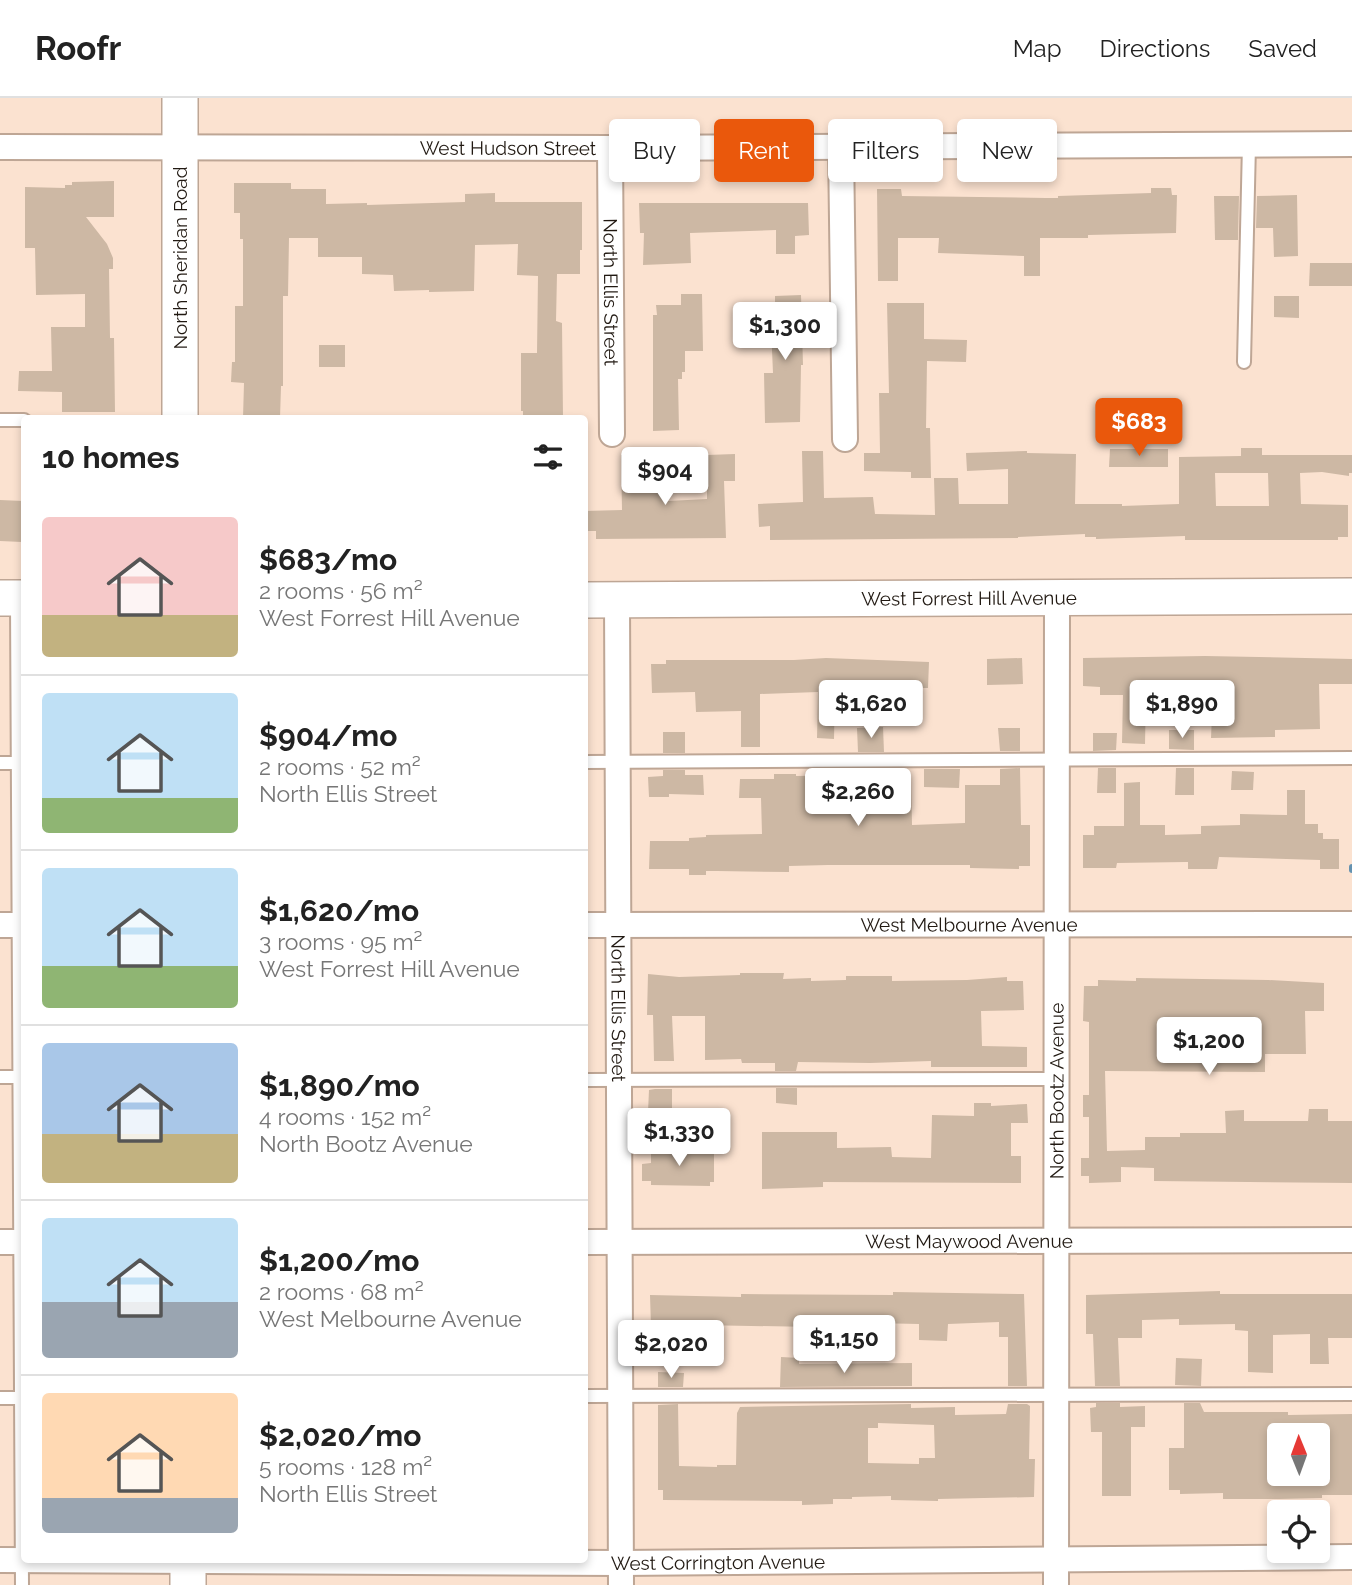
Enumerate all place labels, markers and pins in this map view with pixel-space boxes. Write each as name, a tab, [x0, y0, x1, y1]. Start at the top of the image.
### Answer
pin: $1,300	[728, 302, 842, 362]
pin: $683	[1098, 398, 1180, 458]
pin: $904	[624, 448, 706, 507]
pin: $1,620	[814, 680, 928, 740]
pin: $1,890	[1125, 680, 1239, 740]
pin: $2,260	[801, 768, 915, 828]
pin: $1,200	[1152, 1018, 1266, 1077]
pin: $1,330	[622, 1108, 736, 1168]
pin: $1,150	[787, 1316, 901, 1375]
pin: $2,020	[614, 1320, 728, 1380]

